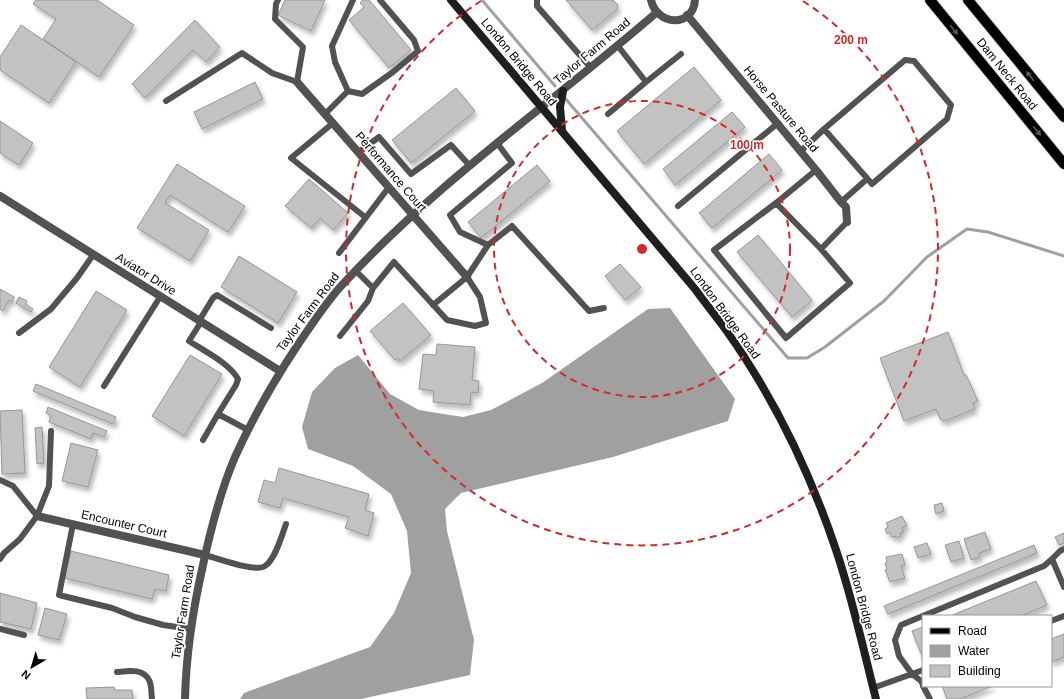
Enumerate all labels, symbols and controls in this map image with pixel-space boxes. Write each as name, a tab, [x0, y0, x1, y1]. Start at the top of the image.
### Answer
street label: London Bridge Road	[478, 15, 560, 109]
street label: Taylor Farm Road	[551, 15, 633, 87]
one-way arrow	[950, 25, 959, 36]
text: 200 m	[834, 33, 868, 47]
street label: Dam Neck Road	[974, 35, 1040, 113]
street label: Horse Pasture Road	[741, 63, 821, 155]
one-way arrow	[1026, 71, 1035, 82]
one-way arrow	[1032, 125, 1041, 136]
street label: Performance Court	[352, 129, 430, 215]
text: 100 m	[730, 138, 764, 152]
centre of rings	[635, 242, 649, 256]
street label: Aviator Drive	[113, 250, 179, 298]
street label: London Bridge Road	[687, 264, 763, 362]
street label: Taylor Farm Road	[274, 270, 342, 354]
street label: Encounter Court	[80, 507, 169, 541]
street label: London Bridge Road	[843, 552, 885, 662]
street label: Taylor Farm Road	[169, 564, 197, 660]
legend	[922, 615, 1052, 687]
text: Road	[958, 624, 987, 638]
text: Water	[958, 644, 990, 658]
north arrow	[12, 647, 52, 687]
text: Building	[958, 664, 1001, 678]
text: N	[19, 668, 33, 682]

